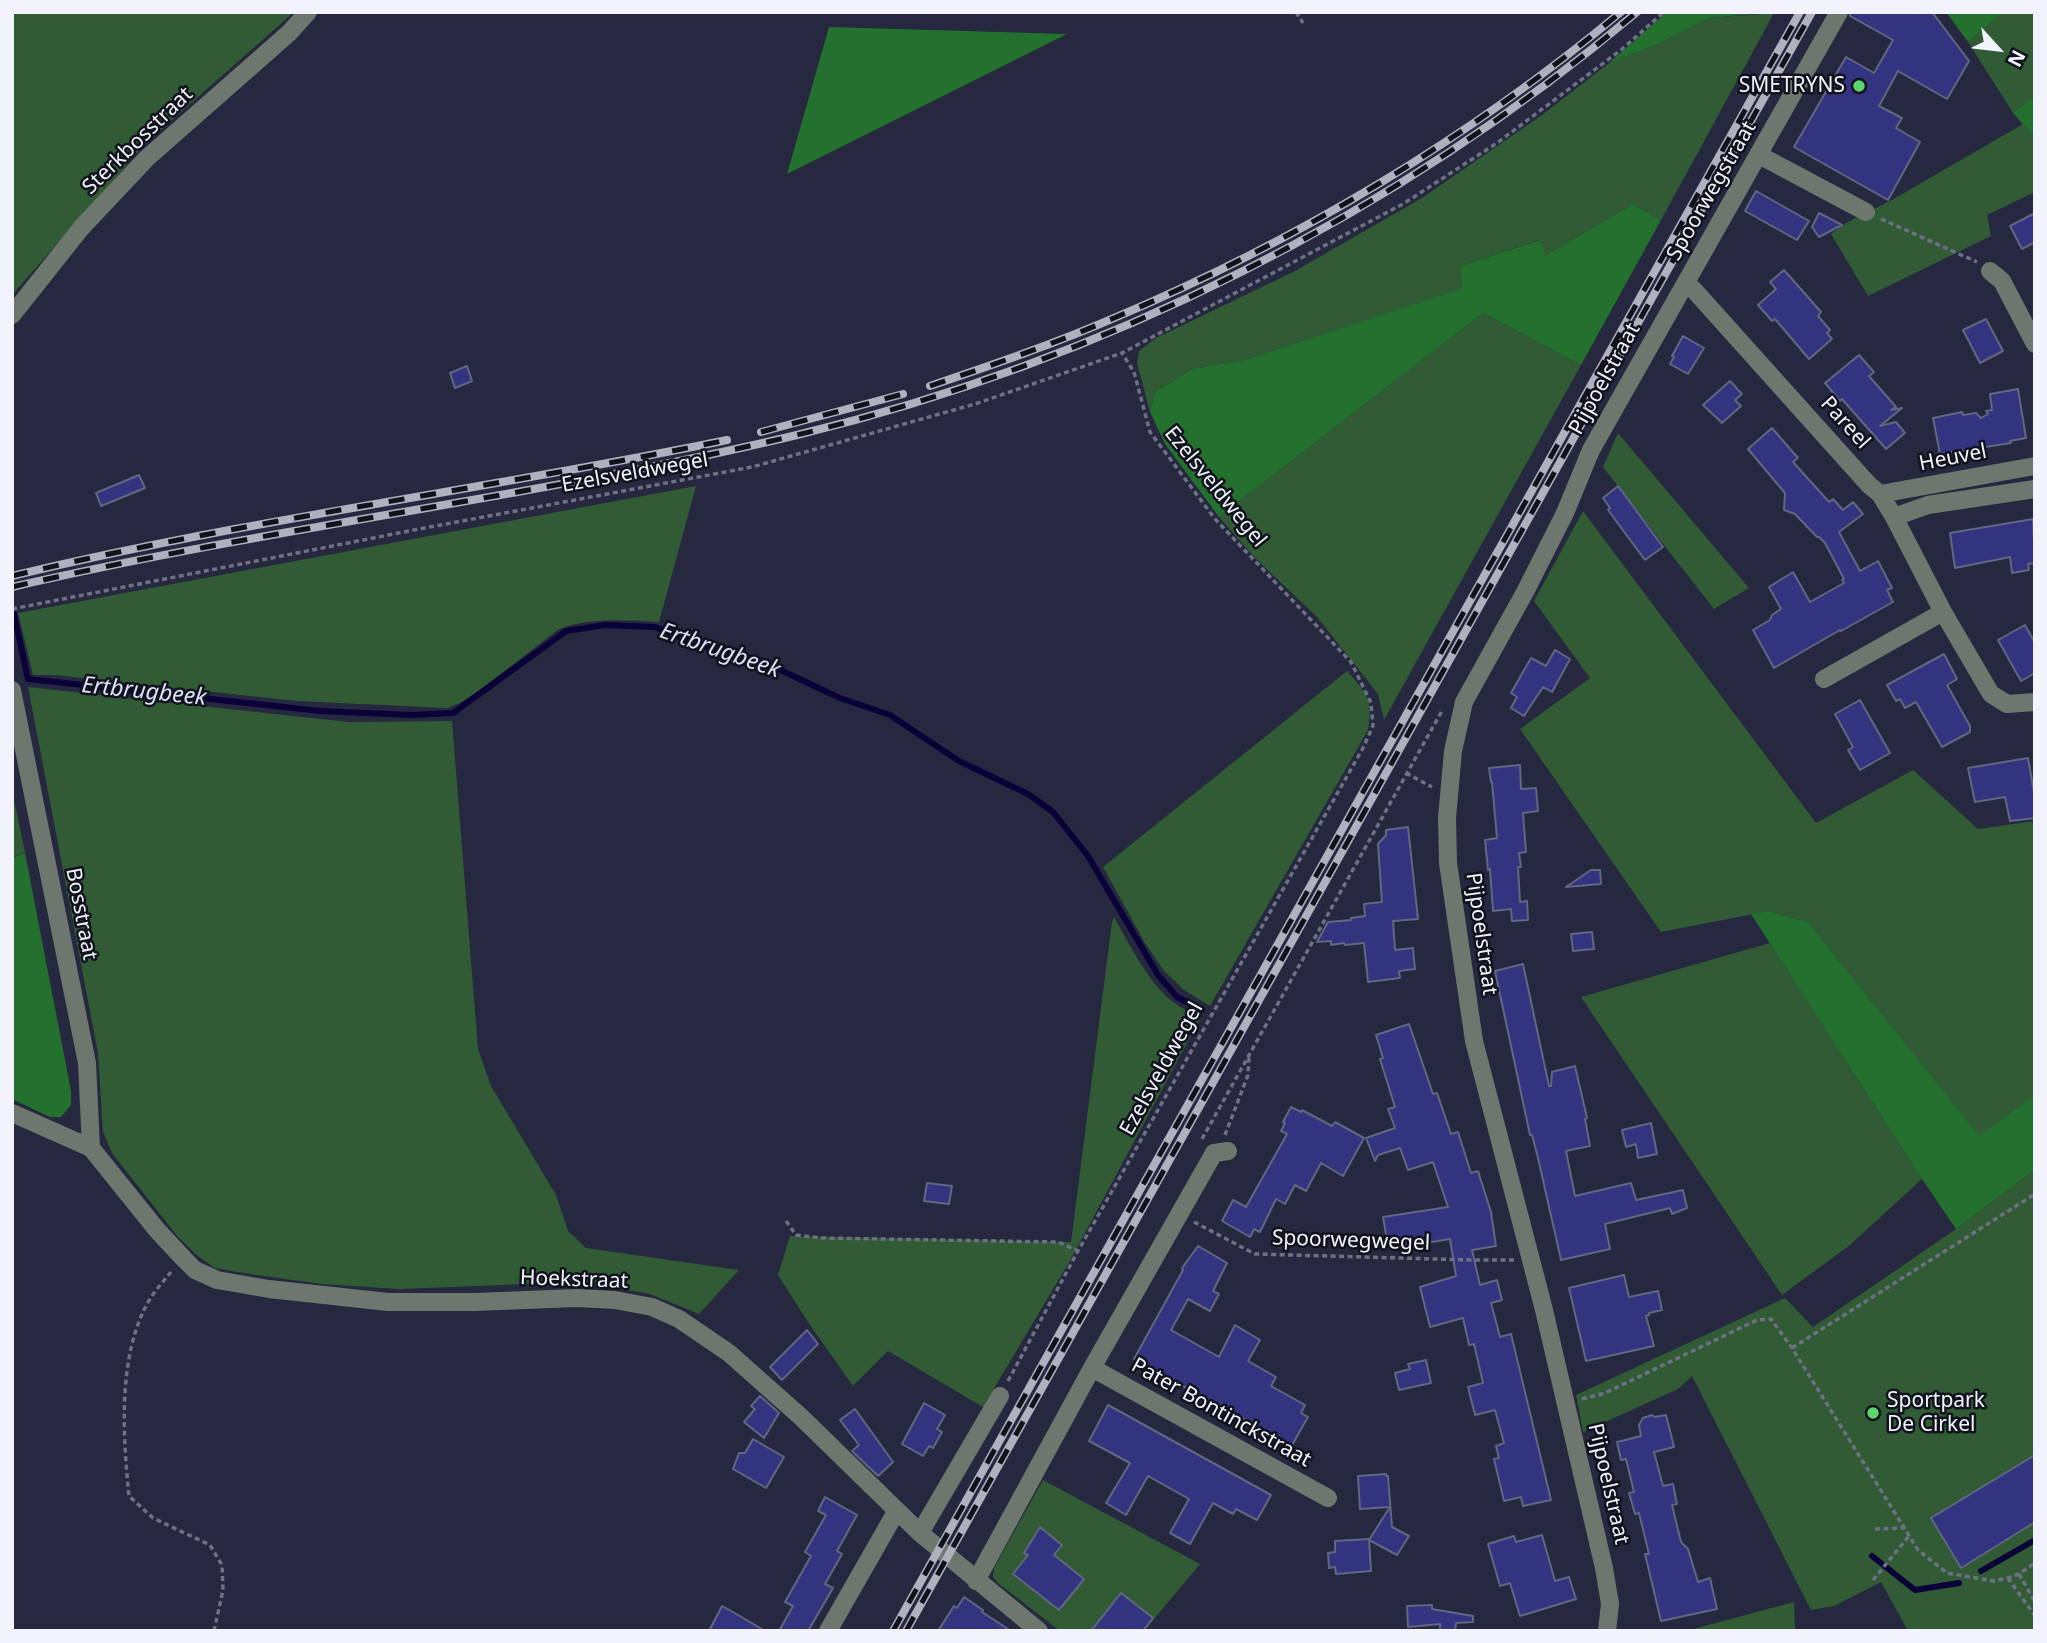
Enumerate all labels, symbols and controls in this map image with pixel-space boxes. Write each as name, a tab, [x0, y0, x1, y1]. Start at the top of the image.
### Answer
north arrow	[1963, 14, 2033, 84]
text: N	[2002, 46, 2032, 71]
place label: SMETRYNS	[1739, 73, 1845, 99]
marker: SMETRYNS	[1851, 78, 1867, 94]
street label: Sterkbosstraat	[78, 82, 198, 200]
street label: Spoorwegstraat	[1662, 117, 1762, 265]
street label: Pijpoelstraat	[1564, 319, 1646, 439]
street label: Pareel	[1815, 392, 1875, 454]
street label: Ezelsveldwegel	[1159, 421, 1271, 553]
street label: Heuvel	[1917, 439, 1989, 477]
street label: Ezelsveldwegel	[560, 448, 710, 498]
water label: Ertbrugbeek	[656, 618, 784, 684]
water label: Ertbrugbeek	[80, 672, 208, 712]
street label: Bosstraat	[60, 866, 102, 962]
street label: Pijpoelstraat	[1460, 871, 1502, 997]
street label: Ezelsveldwegel	[1115, 998, 1209, 1140]
street label: Spoorwegwegel	[1271, 1226, 1431, 1256]
street label: Hoekstraat	[519, 1266, 629, 1294]
street label: Pater Bontinckstraat	[1127, 1353, 1315, 1473]
place label: Sportpark De Cirkel	[1887, 1388, 1985, 1438]
marker: Sportpark De Cirkel	[1865, 1405, 1881, 1421]
street label: Pijpoelstraat	[1582, 1421, 1634, 1547]

